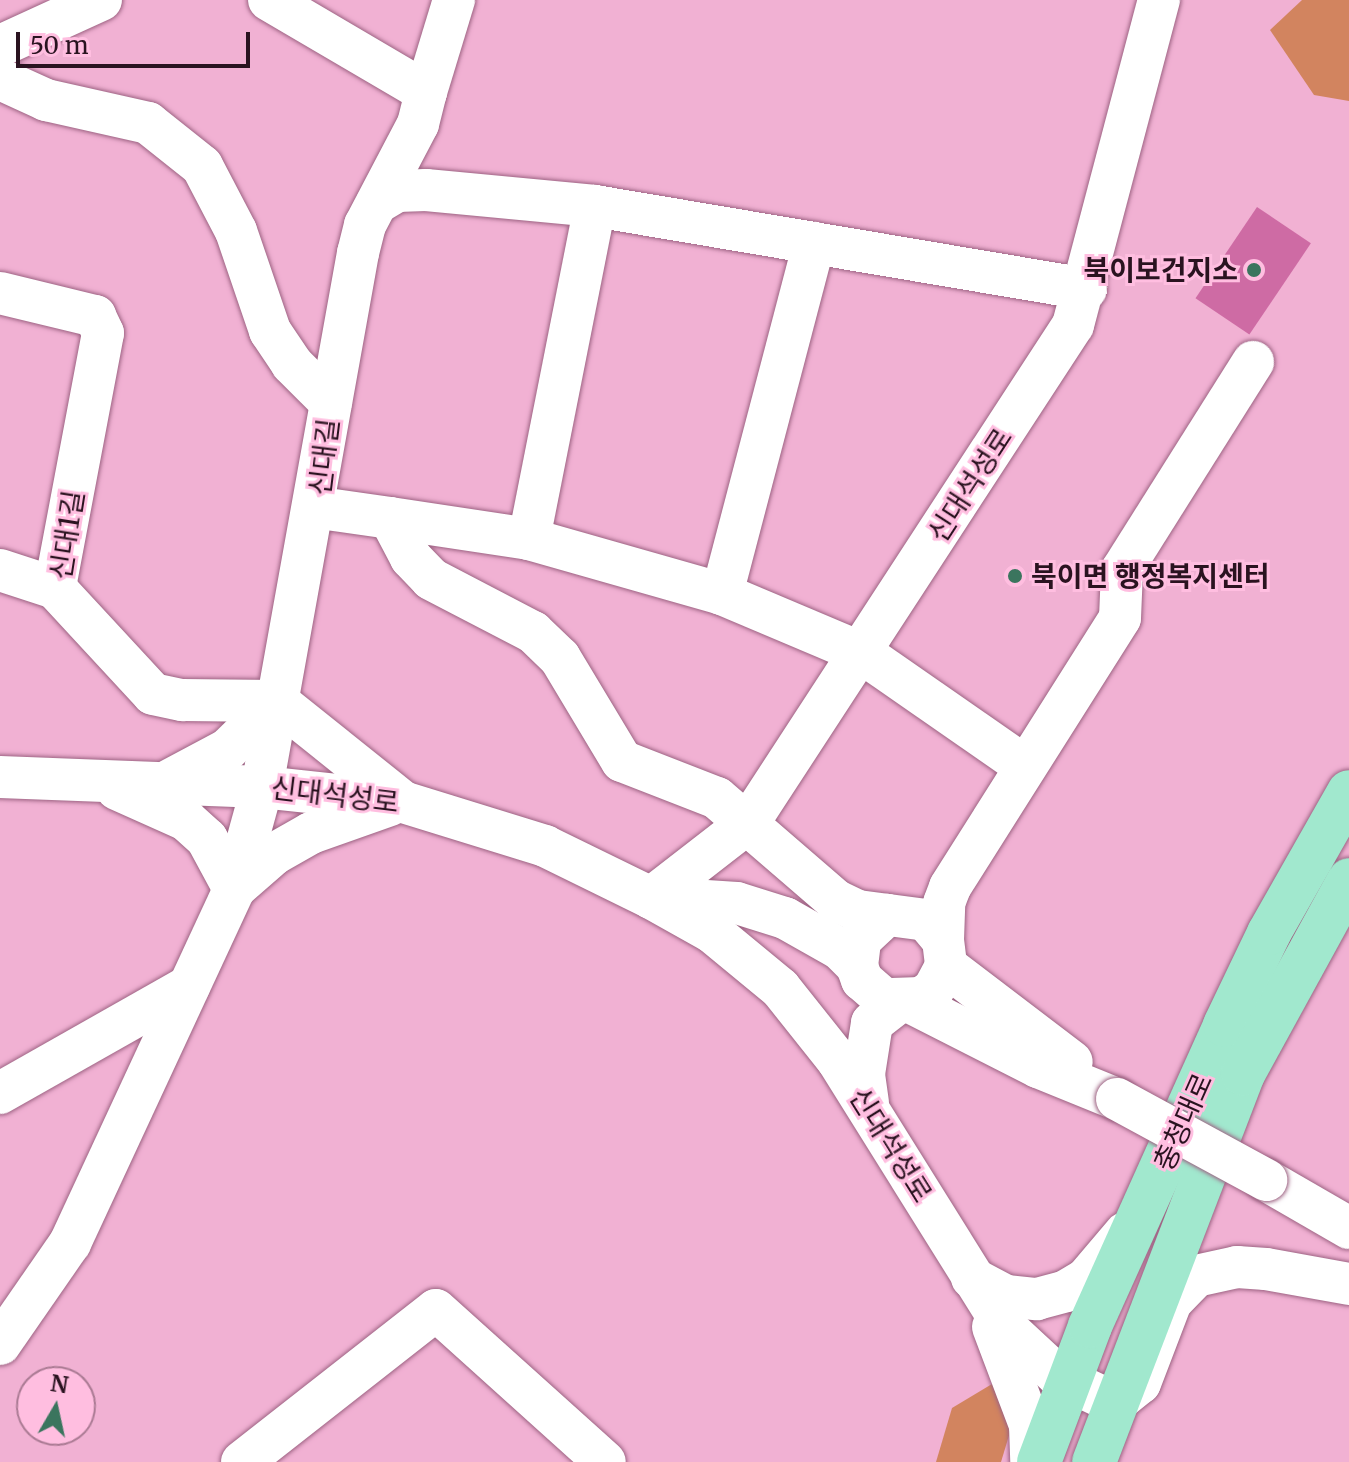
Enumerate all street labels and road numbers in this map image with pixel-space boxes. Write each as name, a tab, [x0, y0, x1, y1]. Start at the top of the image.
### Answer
street label: 신대길	[303, 417, 345, 497]
street label: 신대석성로	[921, 422, 1019, 548]
street label: 신대1길	[43, 488, 91, 582]
street label: 신대석성로	[269, 770, 401, 820]
street label: 충청대로	[1147, 1068, 1219, 1176]
street label: 신대석성로	[843, 1081, 939, 1209]

